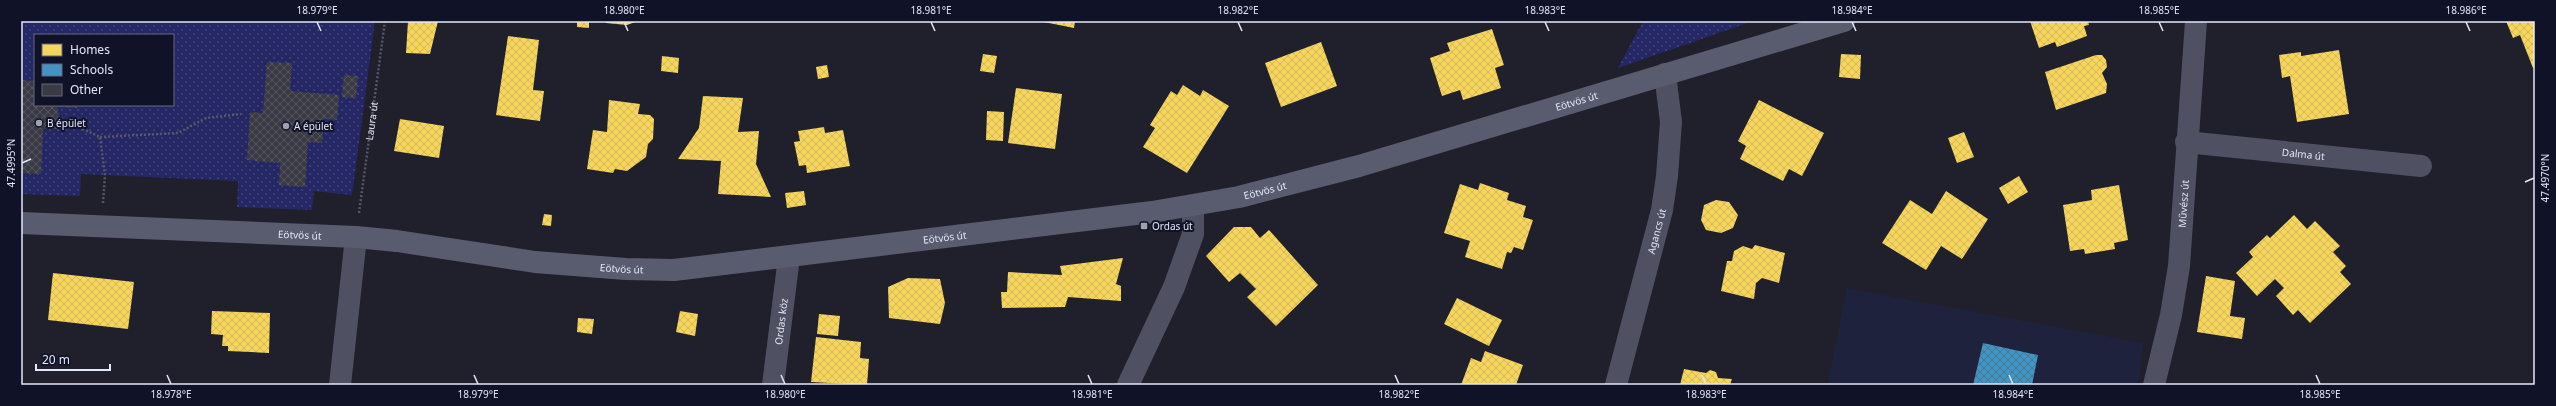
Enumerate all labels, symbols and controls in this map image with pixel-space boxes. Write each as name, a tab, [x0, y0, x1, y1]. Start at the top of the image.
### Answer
text: 18.979°E	[296, 3, 338, 17]
text: 18.980°E	[603, 3, 645, 17]
text: 18.981°E	[910, 3, 952, 17]
text: 18.982°E	[1217, 3, 1259, 17]
text: 18.983°E	[1524, 3, 1566, 17]
text: 18.984°E	[1831, 3, 1873, 17]
text: 18.985°E	[2138, 3, 2180, 17]
text: 18.986°E	[2445, 3, 2487, 17]
legend	[34, 34, 174, 106]
text: Homes	[70, 41, 110, 58]
text: Schools	[70, 61, 113, 78]
text: Other	[70, 81, 103, 98]
street label: Eötvös út	[1554, 88, 1600, 114]
street label: Laura út	[362, 100, 381, 141]
place label: B épület	[47, 116, 86, 130]
marker: B épület	[34, 118, 44, 128]
place label: A épület	[294, 119, 333, 133]
marker: A épület	[281, 121, 291, 131]
text: 47.4995°N	[4, 139, 18, 187]
street label: Dalma út	[2281, 145, 2326, 163]
text: 47.4970°N	[2538, 154, 2552, 202]
street label: Eötvös út	[1242, 178, 1288, 203]
street label: Művész út	[2175, 179, 2192, 228]
street label: Agancs út	[1644, 207, 1669, 255]
place label: Ordas út	[1152, 219, 1193, 233]
marker: Ordas út	[1139, 221, 1149, 231]
street label: Eötvös út	[278, 227, 322, 243]
street label: Eötvös út	[922, 228, 968, 247]
street label: Eötvös út	[599, 260, 644, 276]
street label: Ordas köz	[771, 297, 791, 346]
scale bar	[36, 346, 110, 372]
text: 20 m	[42, 351, 70, 368]
text: 18.978°E	[150, 387, 192, 401]
text: 18.979°E	[457, 387, 499, 401]
text: 18.980°E	[764, 387, 806, 401]
text: 18.981°E	[1071, 387, 1113, 401]
text: 18.982°E	[1378, 387, 1420, 401]
text: 18.983°E	[1685, 387, 1727, 401]
text: 18.984°E	[1992, 387, 2034, 401]
text: 18.985°E	[2299, 387, 2341, 401]

